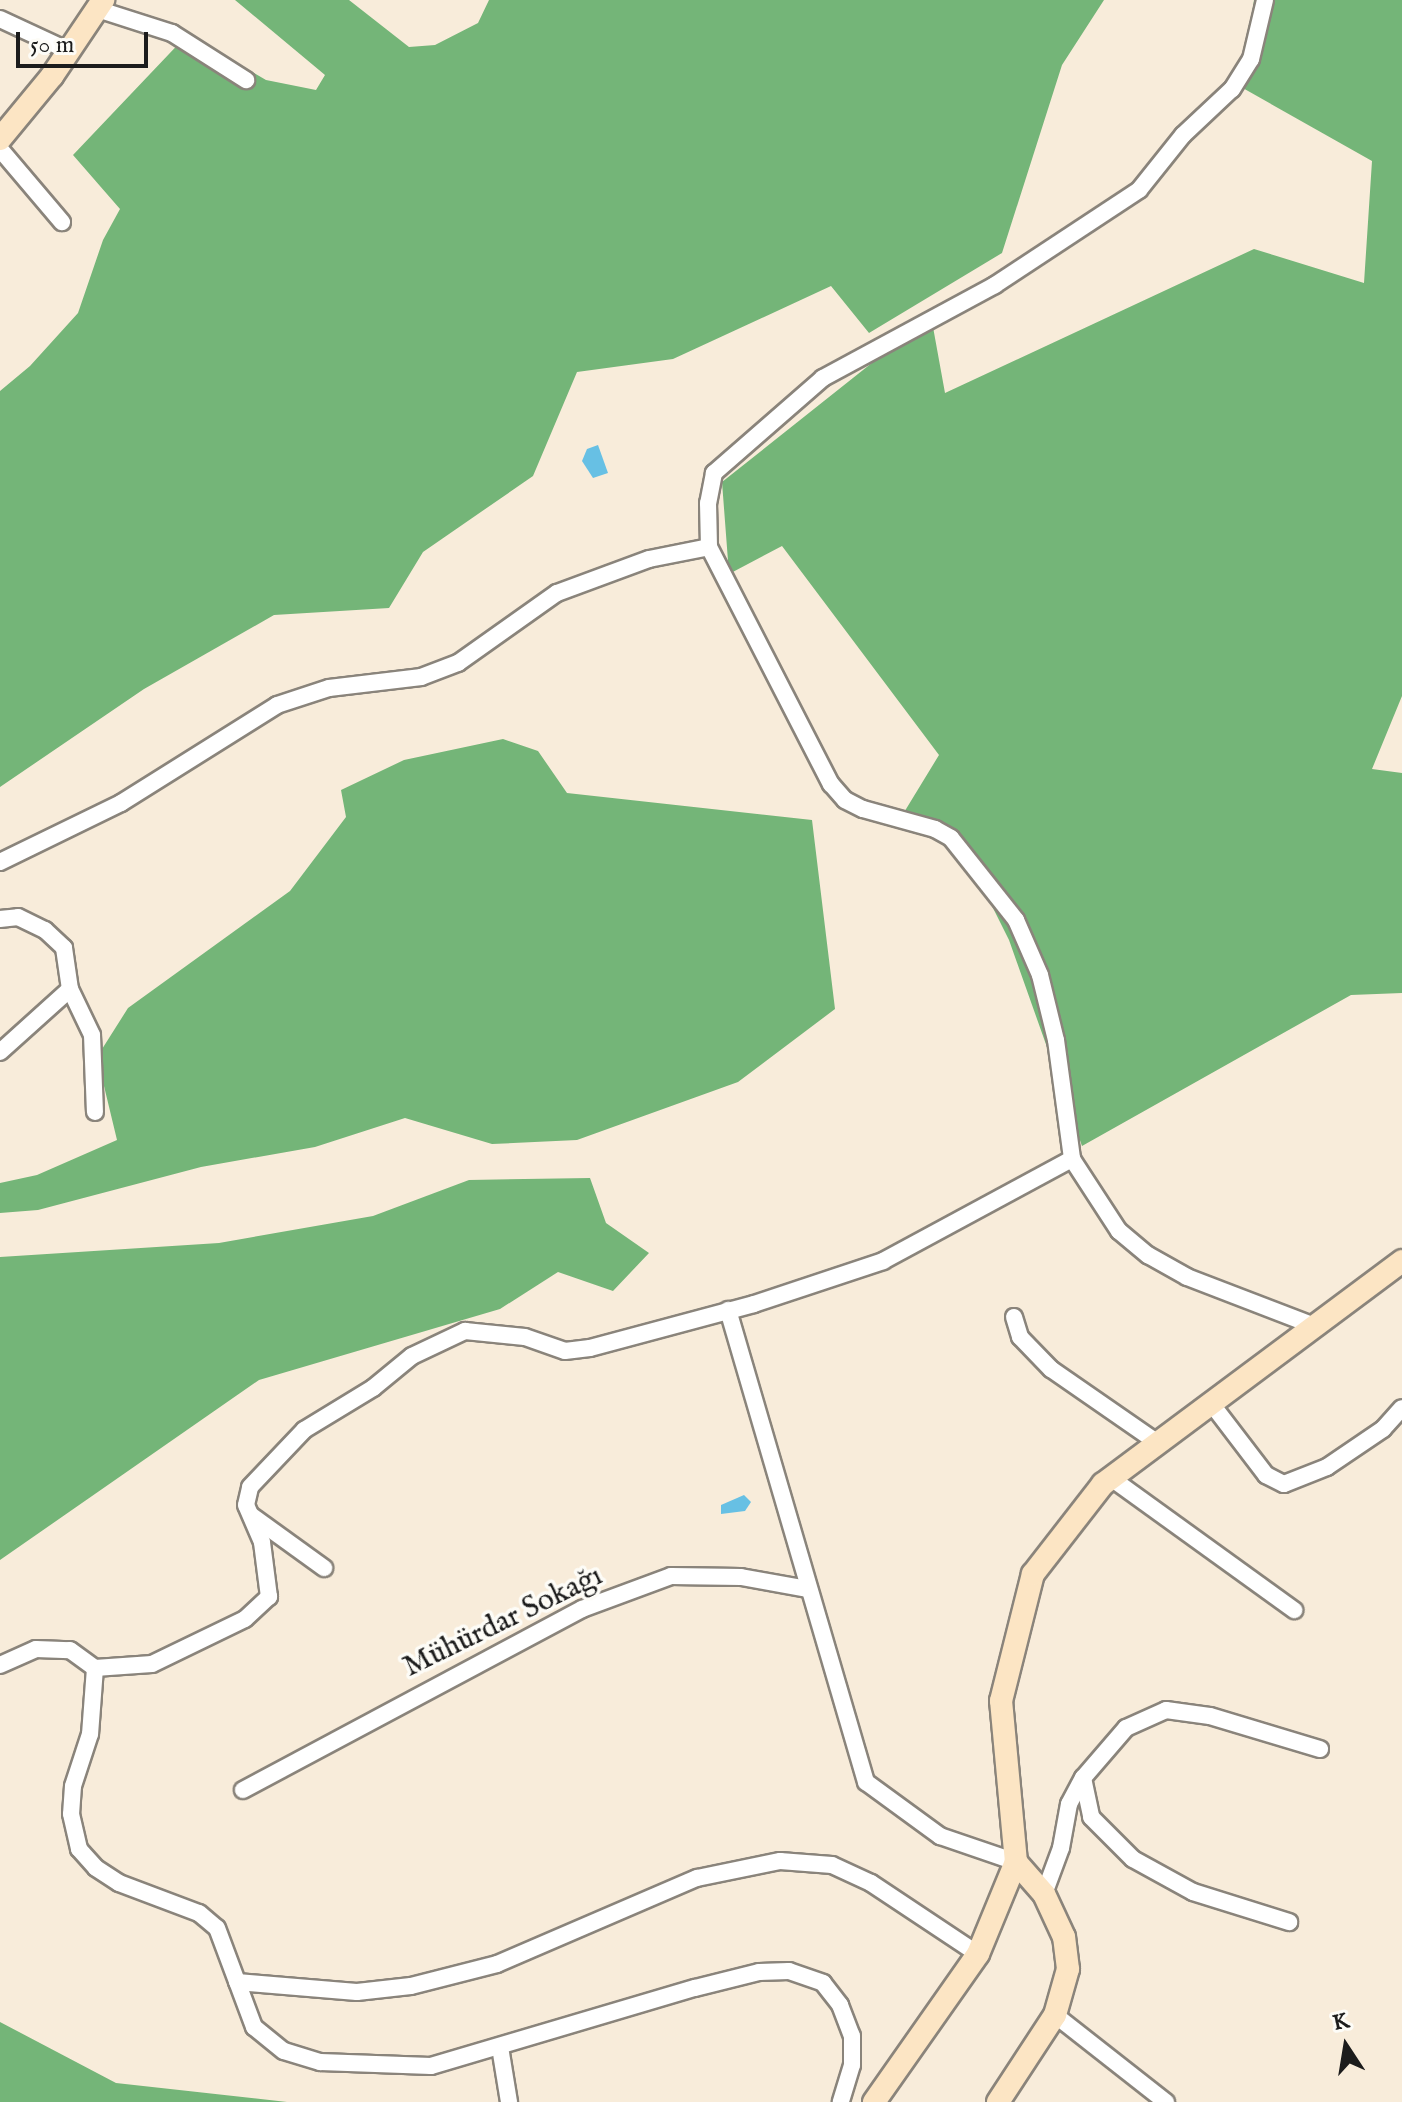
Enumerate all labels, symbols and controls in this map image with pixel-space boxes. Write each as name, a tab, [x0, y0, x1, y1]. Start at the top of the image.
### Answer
scale bar	[20, 16, 152, 66]
text: 50 m	[30, 30, 74, 61]
street label: Mühürdar Sokağı	[398, 1558, 608, 1686]
north arrow	[1306, 2006, 1386, 2086]
text: K	[1330, 2007, 1352, 2038]

